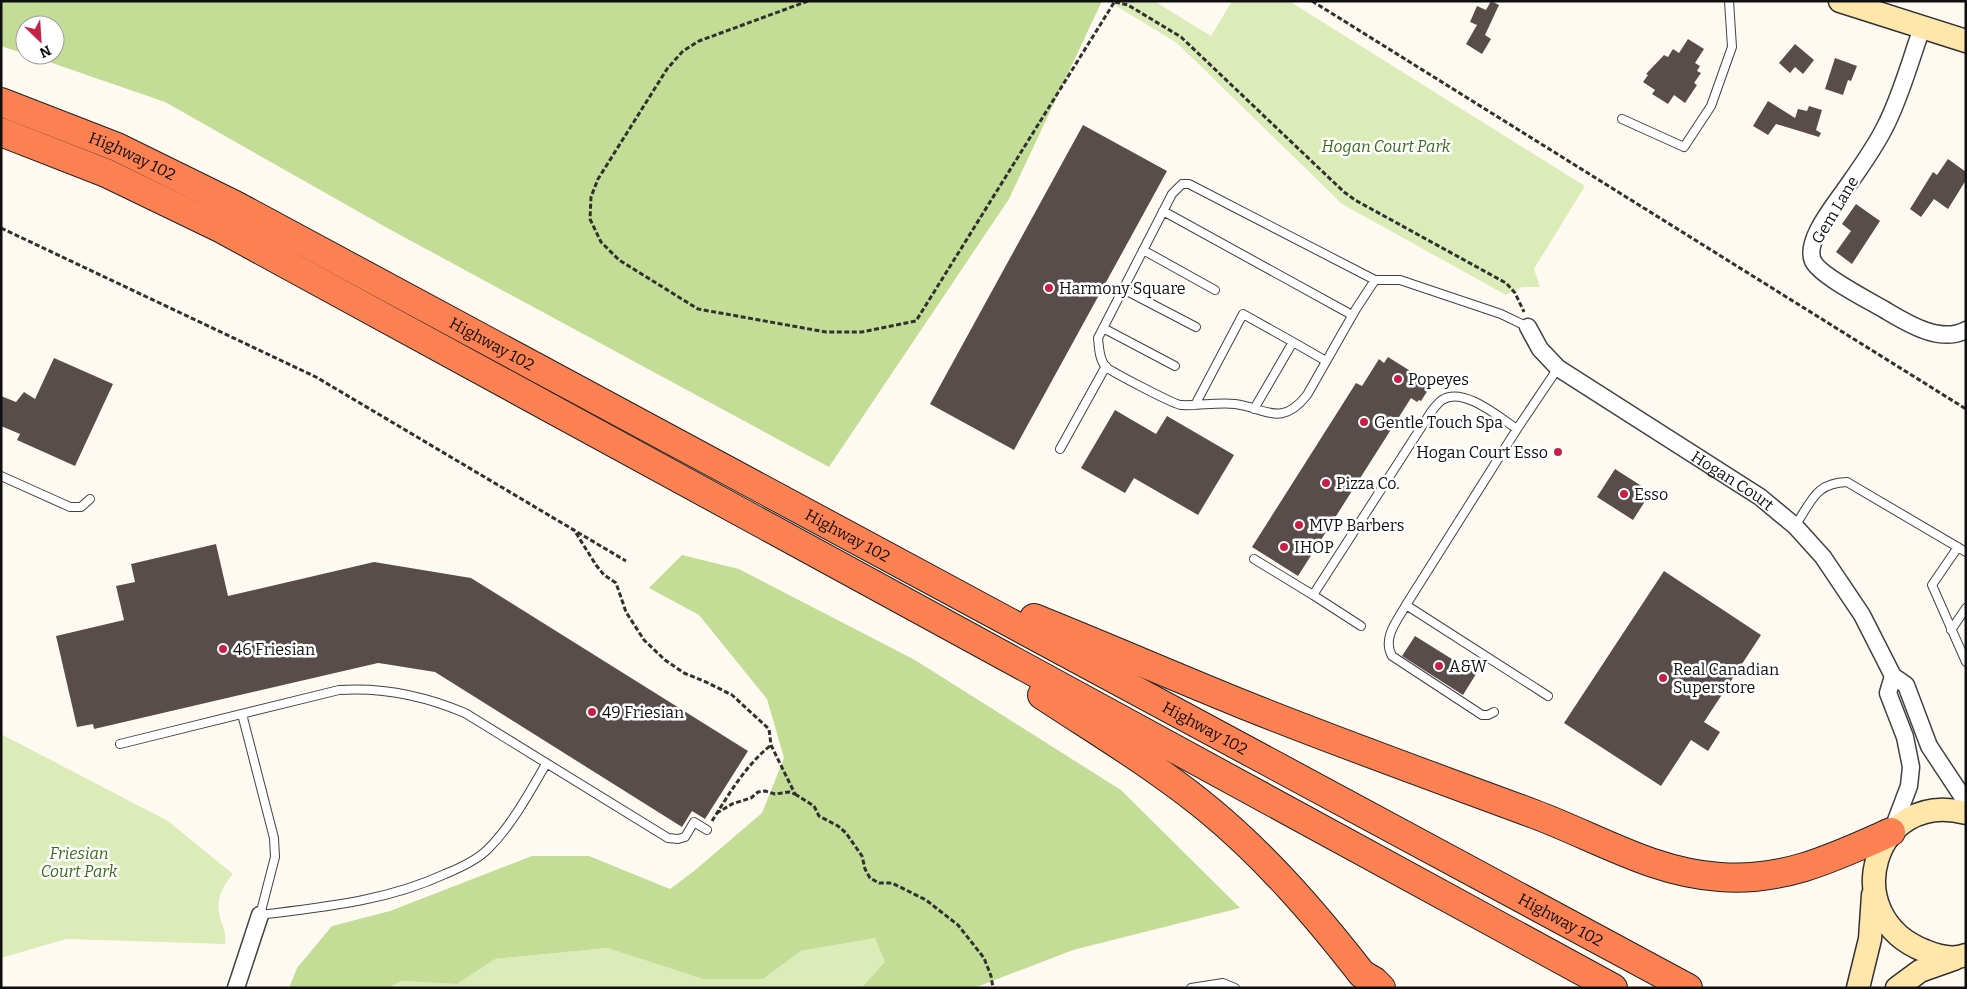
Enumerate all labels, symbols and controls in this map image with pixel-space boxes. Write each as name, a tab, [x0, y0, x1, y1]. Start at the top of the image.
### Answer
north arrow	[15, 15, 65, 65]
text: N	[37, 41, 54, 61]
street label: Highway 102	[86, 128, 179, 184]
park label: Hogan Court Park	[1322, 137, 1451, 156]
street label: Gem Lane	[1807, 173, 1863, 247]
place label: Harmony Square	[1059, 279, 1186, 298]
marker: Harmony Square	[1043, 282, 1055, 294]
street label: Highway 102	[446, 313, 538, 374]
place label: Popeyes	[1408, 370, 1469, 389]
marker: Popeyes	[1392, 373, 1404, 385]
place label: Gentle Touch Spa	[1374, 413, 1503, 432]
marker: Gentle Touch Spa	[1358, 416, 1370, 428]
place label: Hogan Court Esso	[1416, 443, 1548, 462]
marker: Hogan Court Esso	[1552, 446, 1564, 458]
street label: Hogan Court	[1688, 446, 1778, 514]
place label: Pizza Co.	[1336, 474, 1400, 493]
marker: Pizza Co.	[1320, 477, 1332, 489]
place label: Esso	[1634, 485, 1668, 504]
marker: Esso	[1618, 488, 1630, 500]
street label: Highway 102	[802, 505, 894, 566]
place label: MVP Barbers	[1309, 516, 1404, 535]
marker: MVP Barbers	[1293, 519, 1305, 531]
place label: IHOP	[1294, 538, 1334, 557]
marker: IHOP	[1278, 541, 1290, 553]
place label: 46 Friesian	[233, 640, 315, 659]
marker: 46 Friesian	[217, 643, 229, 655]
place label: A&W	[1449, 657, 1488, 676]
marker: A&W	[1433, 660, 1445, 672]
place label: Real Canadian Superstore	[1673, 660, 1779, 697]
marker: Real Canadian Superstore	[1657, 672, 1669, 684]
street label: Highway 102	[1159, 697, 1251, 758]
place label: 49 Friesian	[602, 703, 684, 722]
marker: 49 Friesian	[586, 706, 598, 718]
park label: Friesian Court Park	[41, 844, 118, 881]
street label: Highway 102	[1515, 889, 1607, 950]

